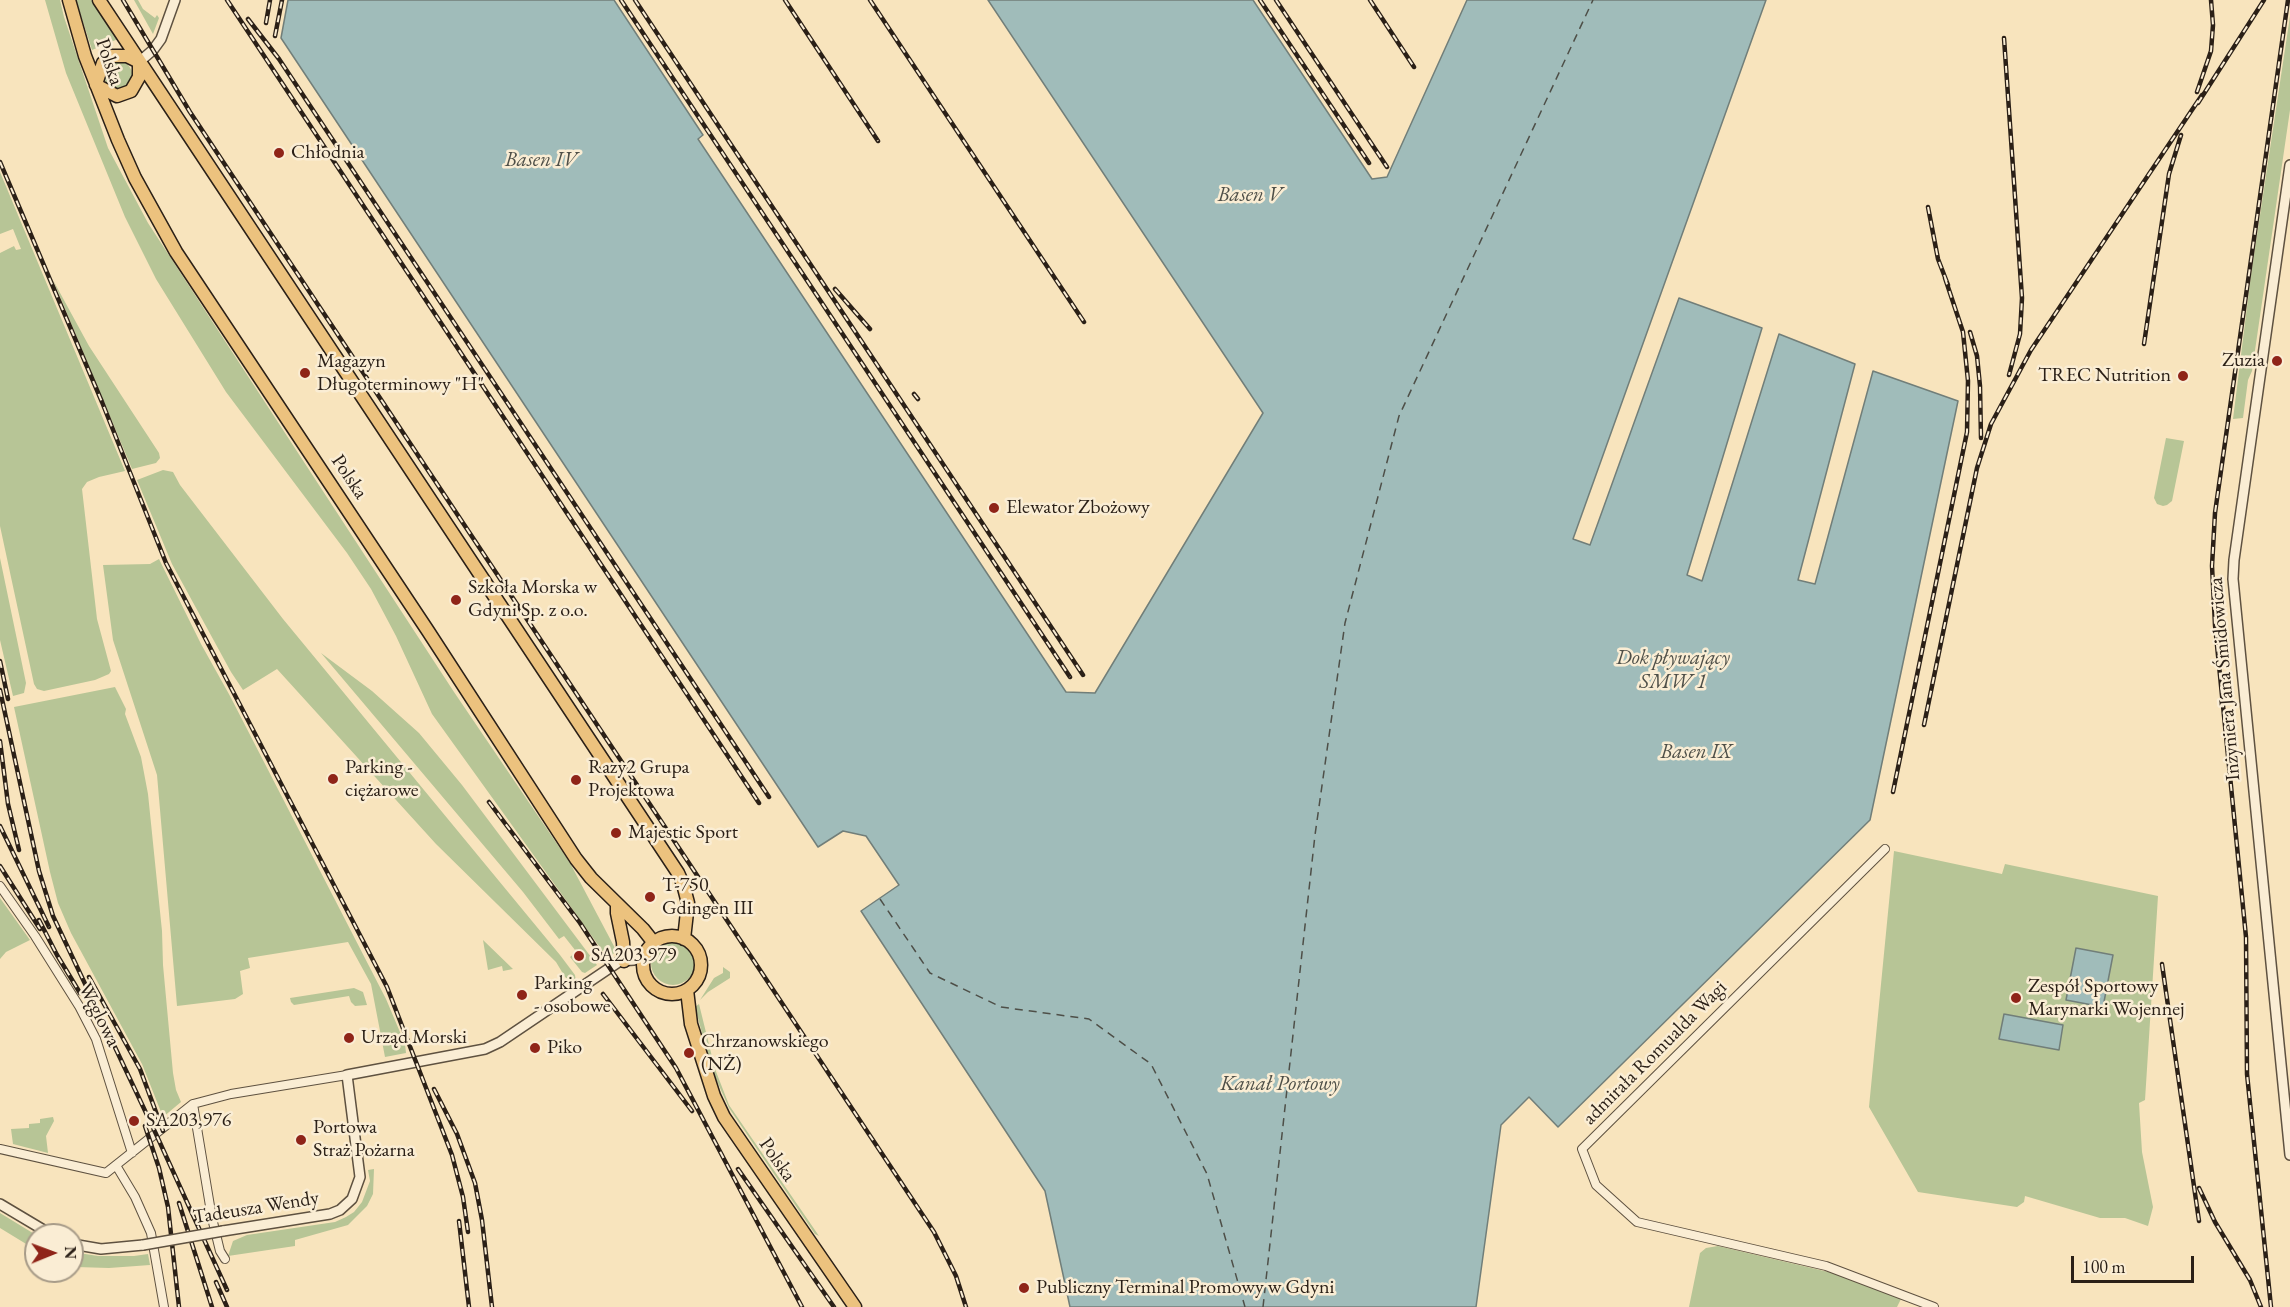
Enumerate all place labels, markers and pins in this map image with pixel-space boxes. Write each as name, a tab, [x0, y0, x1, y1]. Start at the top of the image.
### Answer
place label: Chłodnia	[291, 141, 365, 165]
marker: Chłodnia	[272, 146, 286, 160]
place label: Zuzia	[2222, 349, 2265, 373]
place label: Magazyn Długoterminowy "H"	[317, 350, 484, 397]
marker: Zuzia	[2270, 354, 2284, 368]
place label: TREC Nutrition	[2038, 364, 2171, 388]
marker: Magazyn Długoterminowy "H"	[298, 366, 312, 380]
marker: TREC Nutrition	[2176, 369, 2190, 383]
place label: Elewator Zbożowy	[1006, 496, 1150, 520]
marker: Elewator Zbożowy	[987, 501, 1001, 515]
place label: Szkoła Morska w Gdyni Sp. z o.o.	[468, 576, 597, 623]
marker: Szkoła Morska w Gdyni Sp. z o.o.	[449, 593, 463, 607]
place label: Parking - ciężarowe	[345, 756, 418, 803]
place label: Razy2 Grupa Projektowa	[588, 756, 689, 803]
marker: Parking - ciężarowe	[326, 772, 340, 786]
marker: Razy2 Grupa Projektowa	[569, 773, 583, 787]
place label: Majestic Sport	[628, 821, 738, 845]
marker: Majestic Sport	[609, 826, 623, 840]
place label: T-750 Gdingen III	[662, 874, 754, 921]
marker: T-750 Gdingen III	[643, 890, 657, 904]
place label: SA203,979	[591, 944, 676, 968]
marker: SA203,979	[572, 949, 586, 963]
place label: Parking - osobowe	[534, 972, 611, 1019]
place label: Zespół Sportowy Marynarki Wojennej	[2028, 975, 2185, 1022]
marker: Parking - osobowe	[515, 988, 529, 1002]
marker: Zespół Sportowy Marynarki Wojennej	[2009, 991, 2023, 1005]
place label: Urząd Morski	[361, 1026, 467, 1050]
place label: Chrzanowskiego (NŻ)	[701, 1030, 829, 1077]
marker: Urząd Morski	[342, 1031, 356, 1045]
place label: Piko	[547, 1036, 582, 1060]
marker: Piko	[528, 1041, 542, 1055]
marker: Chrzanowskiego (NŻ)	[682, 1046, 696, 1060]
place label: SA203,976	[146, 1109, 231, 1133]
marker: SA203,976	[127, 1114, 141, 1128]
place label: Portowa Straż Pożarna	[313, 1116, 415, 1163]
marker: Portowa Straż Pożarna	[294, 1133, 308, 1147]
place label: Publiczny Terminal Promowy w Gdyni	[1036, 1276, 1334, 1300]
marker: Publiczny Terminal Promowy w Gdyni	[1017, 1281, 1031, 1295]

